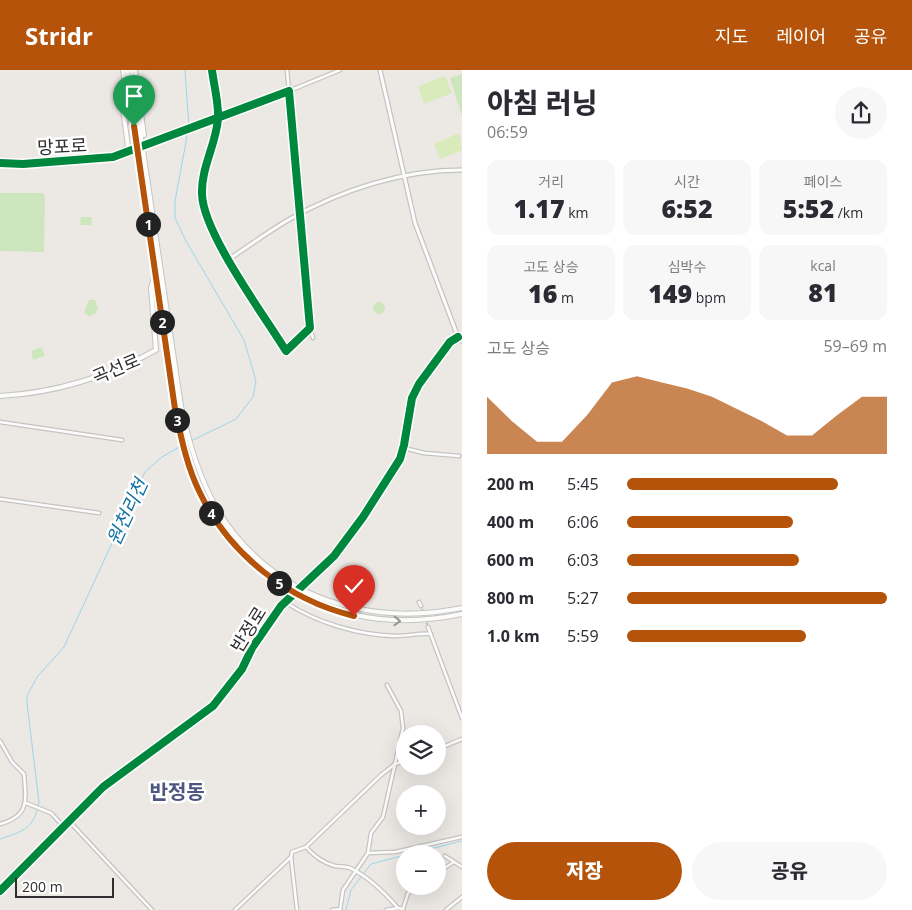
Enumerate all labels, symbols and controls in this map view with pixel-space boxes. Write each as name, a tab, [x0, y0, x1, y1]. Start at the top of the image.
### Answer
text: Stridr	[25, 19, 93, 52]
text: 지도	[715, 24, 748, 48]
text: 레이어	[776, 24, 826, 48]
text: 공유	[854, 24, 887, 48]
pin	[113, 75, 155, 126]
icon: arrive	[120, 82, 148, 110]
text: 아침 러닝	[487, 83, 597, 121]
button: share	[835, 87, 887, 139]
text: 06:59	[487, 121, 528, 143]
street label: 망포로	[37, 133, 87, 159]
text: 거리	[538, 172, 564, 191]
text: 시간	[674, 172, 700, 191]
text: 페이스	[804, 172, 842, 191]
text: 1.17	[513, 191, 565, 225]
text: 6:52	[661, 191, 713, 225]
text: 5:52	[783, 191, 834, 225]
text: km	[565, 203, 589, 222]
text: /km	[834, 203, 863, 222]
pin: 1	[136, 212, 160, 236]
text: 1	[144, 215, 153, 234]
text: kcal	[810, 256, 836, 275]
text: 고도 상승	[523, 257, 579, 276]
text: 심박수	[668, 257, 706, 276]
text: 81	[808, 275, 838, 309]
text: 16	[528, 276, 557, 310]
text: 149	[648, 276, 692, 310]
text: m	[557, 288, 574, 307]
text: bpm	[692, 288, 726, 307]
pin: 2	[150, 310, 174, 334]
text: 2	[158, 313, 167, 332]
text: 59–69 m	[823, 335, 887, 357]
text: 고도 상승	[487, 337, 550, 359]
street label: 곡선로	[88, 347, 144, 389]
pin: 3	[164, 408, 190, 432]
text: 3	[173, 411, 182, 430]
water label: 원천리천	[100, 473, 154, 549]
text: 200 m	[487, 473, 534, 495]
text: 5:45	[567, 473, 599, 495]
pin: 4	[198, 500, 224, 526]
text: 4	[207, 504, 216, 523]
text: 400 m	[487, 511, 534, 533]
text: 6:06	[567, 511, 599, 533]
text: 600 m	[487, 549, 534, 571]
text: 6:03	[567, 549, 599, 571]
pin	[333, 565, 375, 616]
pin: 5	[266, 570, 292, 596]
icon: check	[340, 572, 368, 600]
text: 5	[275, 574, 284, 593]
text: 800 m	[487, 587, 534, 609]
text: 5:27	[567, 587, 599, 609]
street label: 반정로	[225, 602, 271, 656]
one-way arrow	[394, 615, 402, 626]
text: 1.0 km	[487, 625, 540, 647]
text: 5:59	[567, 625, 599, 647]
map controls	[396, 725, 446, 895]
button: layers	[396, 725, 446, 775]
district label: 반정동	[149, 778, 205, 805]
button: +	[396, 785, 446, 835]
button: 저장	[487, 842, 682, 900]
button: 공유	[692, 842, 887, 900]
button: −	[396, 845, 446, 895]
scale bar	[15, 875, 114, 898]
text: 200 m	[22, 877, 63, 896]

